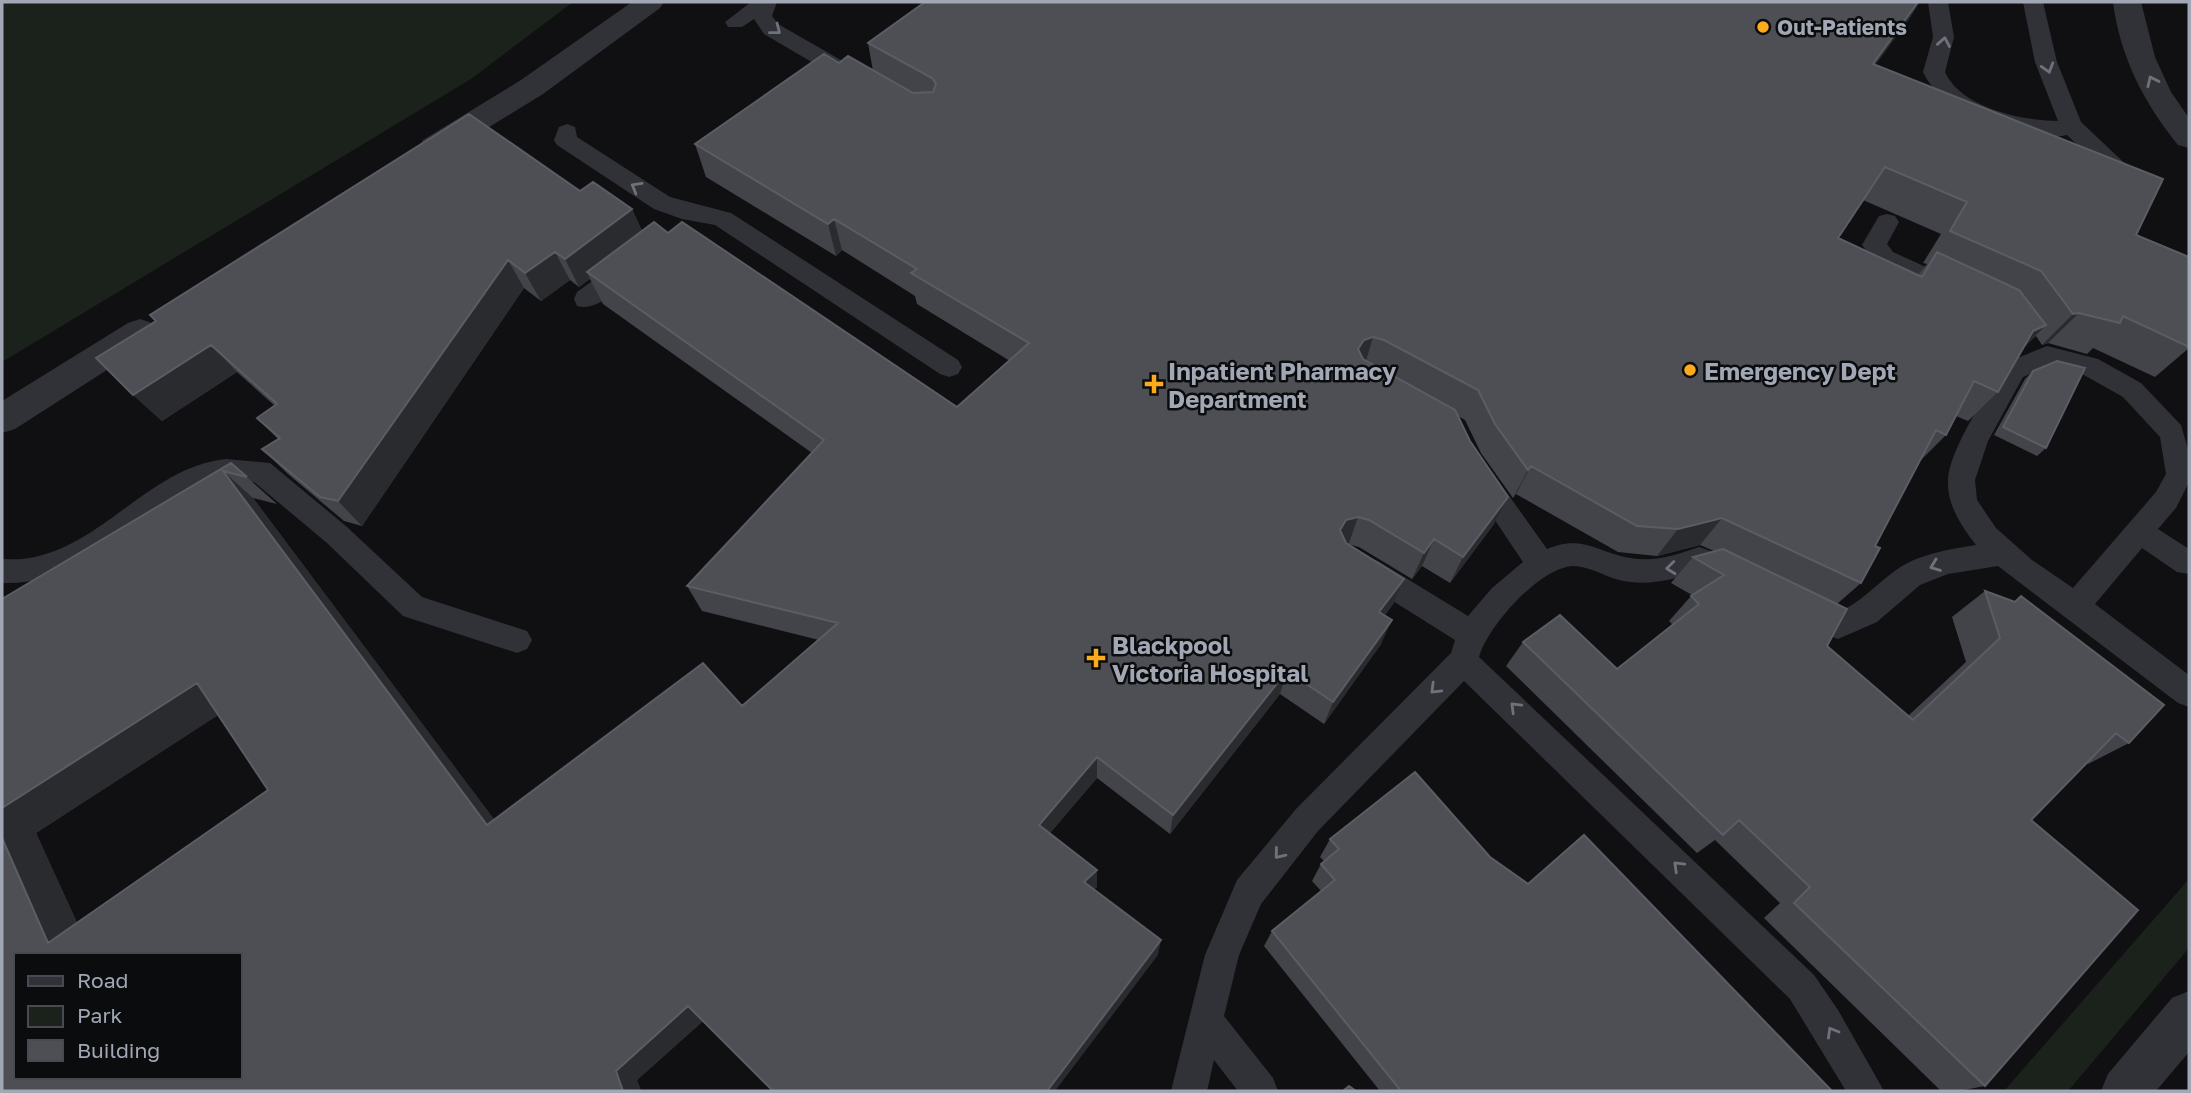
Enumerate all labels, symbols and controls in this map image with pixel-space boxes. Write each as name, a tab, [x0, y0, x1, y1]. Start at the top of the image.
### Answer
place label: Out-Patients	[1777, 14, 1907, 40]
marker: Out-Patients	[1755, 19, 1771, 35]
one-way arrow	[768, 21, 780, 34]
one-way arrow	[1935, 36, 1950, 48]
one-way arrow	[2040, 62, 2055, 74]
one-way arrow	[2146, 76, 2160, 88]
one-way arrow	[631, 182, 644, 195]
place label: Inpatient Pharmacy Department	[1168, 356, 1397, 413]
place label: Emergency Dept	[1704, 356, 1896, 385]
marker: Emergency Dept	[1682, 362, 1698, 378]
marker: Inpatient Pharmacy Department	[1146, 376, 1162, 392]
one-way arrow	[1929, 558, 1942, 572]
one-way arrow	[1665, 560, 1676, 575]
place label: Blackpool Victoria Hospital	[1112, 630, 1308, 687]
marker: Blackpool Victoria Hospital	[1086, 648, 1106, 668]
one-way arrow	[1431, 681, 1444, 694]
one-way arrow	[1510, 702, 1523, 715]
one-way arrow	[1274, 846, 1287, 859]
one-way arrow	[1673, 861, 1686, 874]
legend	[14, 953, 242, 1079]
text: Road	[77, 967, 128, 993]
text: Park	[77, 1002, 123, 1028]
one-way arrow	[1827, 1027, 1840, 1039]
text: Building	[77, 1037, 160, 1063]

